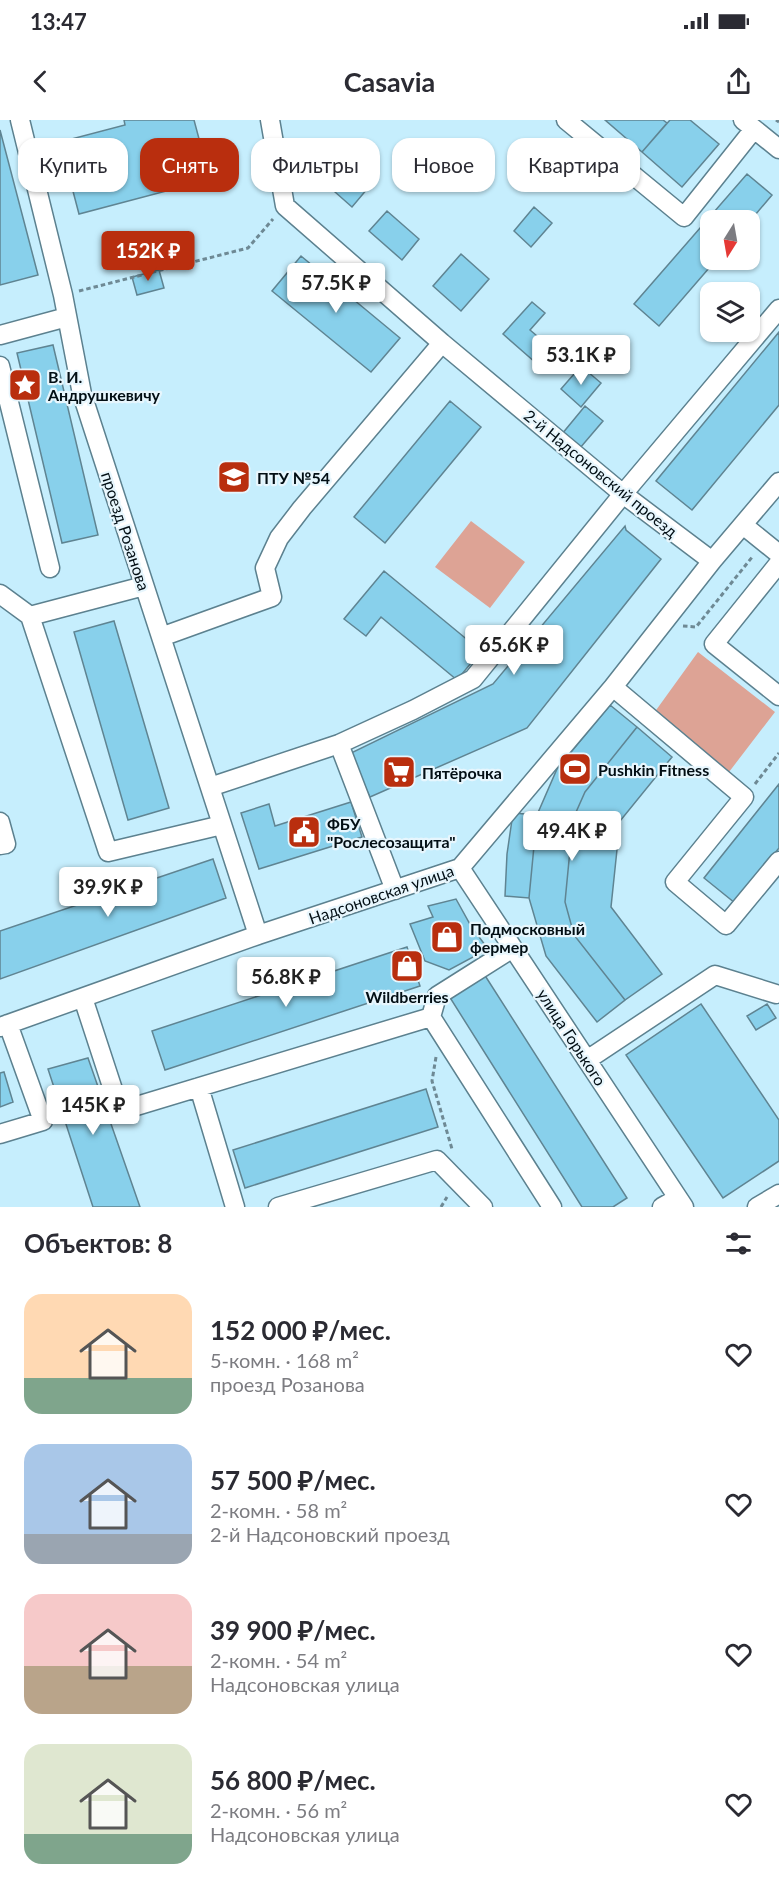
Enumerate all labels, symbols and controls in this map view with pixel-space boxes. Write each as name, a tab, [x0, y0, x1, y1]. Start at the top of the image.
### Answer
text: 13:47	[30, 8, 87, 35]
icon: back	[24, 65, 57, 98]
text: Casavia	[344, 65, 435, 98]
icon: share	[722, 65, 755, 98]
chip: Купить	[18, 138, 128, 192]
chip: Снять	[140, 138, 239, 192]
chip: Фильтры	[251, 138, 380, 192]
chip: Новое	[392, 138, 495, 192]
chip: Квартира	[507, 138, 640, 192]
north arrow	[700, 210, 760, 270]
map controls	[700, 210, 760, 342]
pin: 152K ₽	[99, 231, 197, 282]
text: 152K ₽	[115, 238, 181, 262]
pin: 57.5K ₽	[281, 263, 391, 314]
text: 57.5K ₽	[301, 270, 371, 294]
button: layers	[700, 282, 760, 342]
pin: 53.1K ₽	[526, 335, 636, 386]
text: 53.1K ₽	[546, 342, 616, 366]
place icon: В. И. Андрушкевичу	[7, 367, 43, 403]
place label: В. И. Андрушкевичу	[47, 367, 161, 404]
street label: 2-й Надсоновский проезд	[521, 405, 682, 541]
school or university icon: ПТУ №54	[216, 459, 252, 495]
place label: ПТУ №54	[257, 468, 330, 487]
street label: проезд Розанова	[98, 469, 154, 593]
pin: 65.6K ₽	[459, 625, 569, 676]
text: 65.6K ₽	[479, 632, 549, 656]
sports icon: Pushkin Fitness	[557, 751, 593, 787]
supermarket icon: Пятёрочка	[381, 754, 417, 790]
place label: Pushkin Fitness	[598, 760, 709, 779]
place label: Пятёрочка	[422, 763, 502, 782]
pin: 49.4K ₽	[517, 811, 627, 862]
public building icon: ФБУ "Рослесозащита"	[286, 814, 322, 850]
place label: ФБУ "Рослесозащита"	[327, 814, 456, 851]
text: 49.4K ₽	[537, 818, 607, 842]
street label: Надсоновская улица	[306, 860, 456, 928]
pin: 39.9K ₽	[53, 867, 163, 918]
text: 39.9K ₽	[73, 874, 143, 898]
shop icon: Подмосковный фермер	[429, 919, 465, 955]
place label: Подмосковный фермер	[470, 919, 585, 956]
shop icon: Wildberries	[389, 948, 425, 984]
pin: 56.8K ₽	[231, 957, 341, 1008]
text: 56.8K ₽	[251, 964, 321, 988]
street label: улица Горького	[534, 985, 610, 1089]
place label: Wildberries	[365, 987, 449, 1006]
pin: 145K ₽	[44, 1085, 142, 1136]
text: 145K ₽	[60, 1092, 126, 1116]
text: Объектов: 8	[24, 1227, 172, 1259]
icon: filters	[722, 1227, 755, 1260]
text: 152 000 ₽/мес.	[210, 1314, 391, 1346]
icon: home	[72, 1318, 144, 1390]
icon: heart	[722, 1338, 755, 1371]
text: 5-комн. · 168 m²	[210, 1348, 359, 1372]
text: проезд Розанова	[210, 1372, 365, 1396]
text: 57 500 ₽/мес.	[210, 1464, 376, 1496]
icon: home	[72, 1468, 144, 1540]
icon: heart	[722, 1488, 755, 1521]
text: 2-комн. · 58 m²	[210, 1498, 347, 1522]
text: 2-й Надсоновский проезд	[210, 1522, 450, 1546]
text: 39 900 ₽/мес.	[210, 1614, 376, 1646]
icon: home	[72, 1618, 144, 1690]
icon: heart	[722, 1638, 755, 1671]
text: 2-комн. · 54 m²	[210, 1648, 347, 1672]
text: Надсоновская улица	[210, 1672, 400, 1696]
text: 56 800 ₽/мес.	[210, 1764, 376, 1796]
icon: home	[72, 1768, 144, 1840]
icon: heart	[722, 1788, 755, 1821]
text: 2-комн. · 56 m²	[210, 1798, 347, 1822]
text: Надсоновская улица	[210, 1822, 400, 1846]

